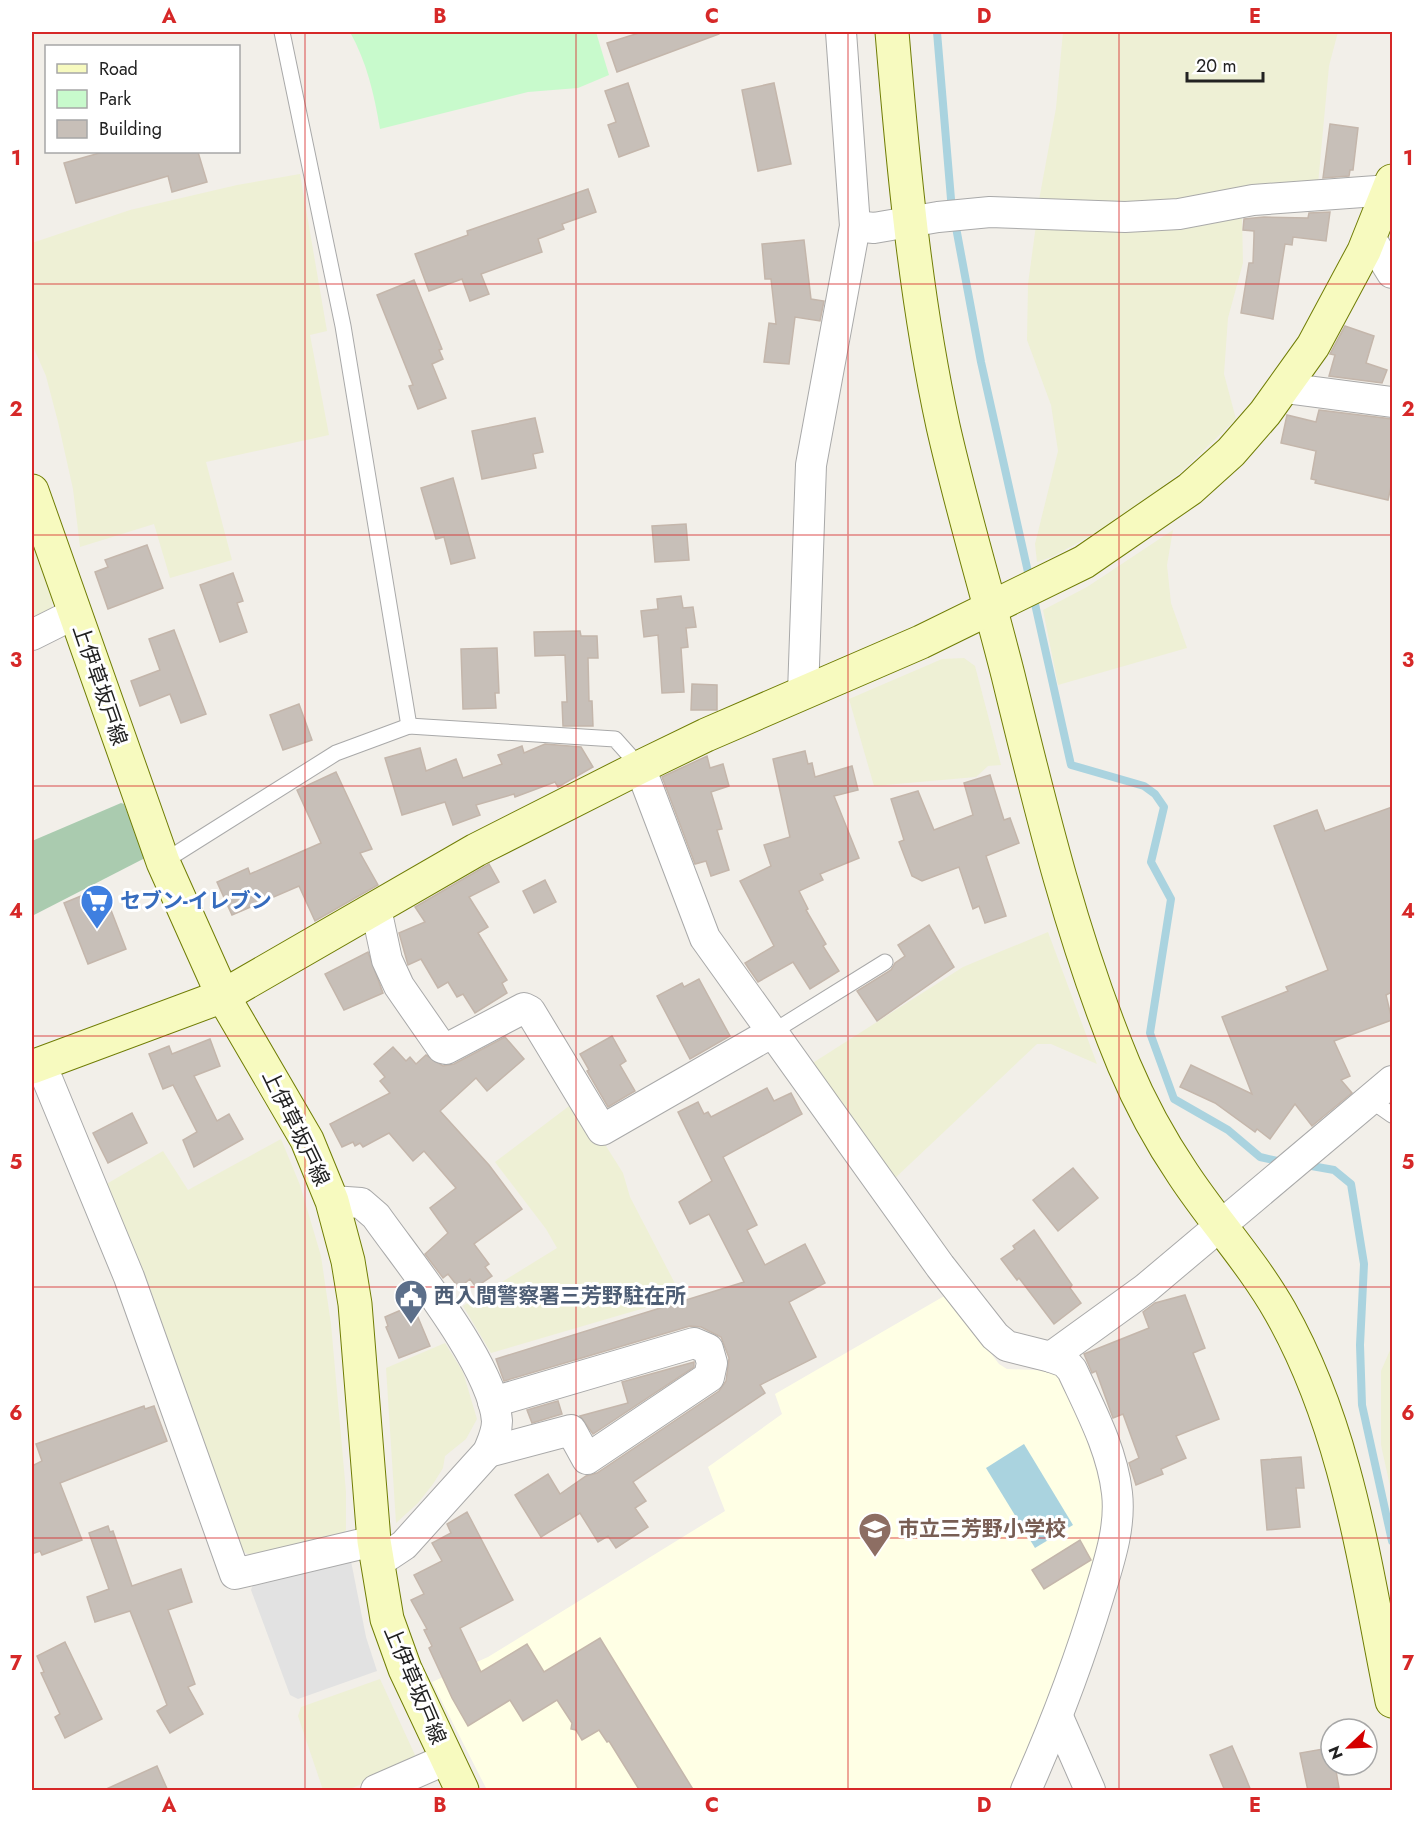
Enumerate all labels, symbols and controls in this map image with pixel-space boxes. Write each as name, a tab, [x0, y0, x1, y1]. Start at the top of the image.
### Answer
text: A	[161, 2, 177, 31]
text: B	[433, 2, 447, 31]
text: C	[705, 2, 719, 31]
text: D	[977, 2, 991, 31]
text: E	[1249, 2, 1261, 31]
legend	[45, 45, 240, 153]
scale bar	[1187, 45, 1264, 83]
text: 20 m	[1196, 53, 1236, 79]
text: Road	[99, 56, 138, 82]
text: Park	[99, 86, 131, 112]
text: Building	[99, 116, 162, 142]
text: 1	[11, 144, 21, 173]
text: 1	[1403, 144, 1413, 173]
text: 2	[9, 395, 23, 424]
text: 2	[1401, 395, 1415, 424]
street label: 上伊草坂戸線	[65, 621, 135, 749]
text: 3	[10, 646, 22, 675]
text: 3	[1402, 646, 1414, 675]
supermarket icon: セブン-イレブン	[79, 883, 115, 930]
place label: セブン-イレブン	[120, 886, 272, 916]
text: 4	[9, 897, 23, 926]
text: 4	[1401, 897, 1415, 926]
street label: 上伊草坂戸線	[255, 1065, 337, 1191]
text: 5	[10, 1148, 23, 1177]
text: 5	[1402, 1148, 1415, 1177]
public building icon: 西入間警察署三芳野駐在所	[393, 1278, 429, 1325]
place label: 西入間警察署三芳野駐在所	[434, 1281, 686, 1311]
text: 6	[9, 1399, 23, 1428]
text: 6	[1401, 1399, 1415, 1428]
school or university icon: 市立三芳野小学校	[857, 1511, 893, 1558]
place label: 市立三芳野小学校	[898, 1514, 1066, 1544]
street label: 上伊草坂戸線	[377, 1621, 453, 1749]
text: 7	[10, 1649, 23, 1678]
text: 7	[1402, 1649, 1415, 1678]
north arrow	[1319, 1717, 1379, 1777]
text: N	[1323, 1742, 1349, 1763]
text: A	[161, 1791, 177, 1820]
text: B	[433, 1791, 447, 1820]
text: C	[705, 1791, 719, 1820]
text: D	[977, 1791, 991, 1820]
text: E	[1249, 1791, 1261, 1820]

